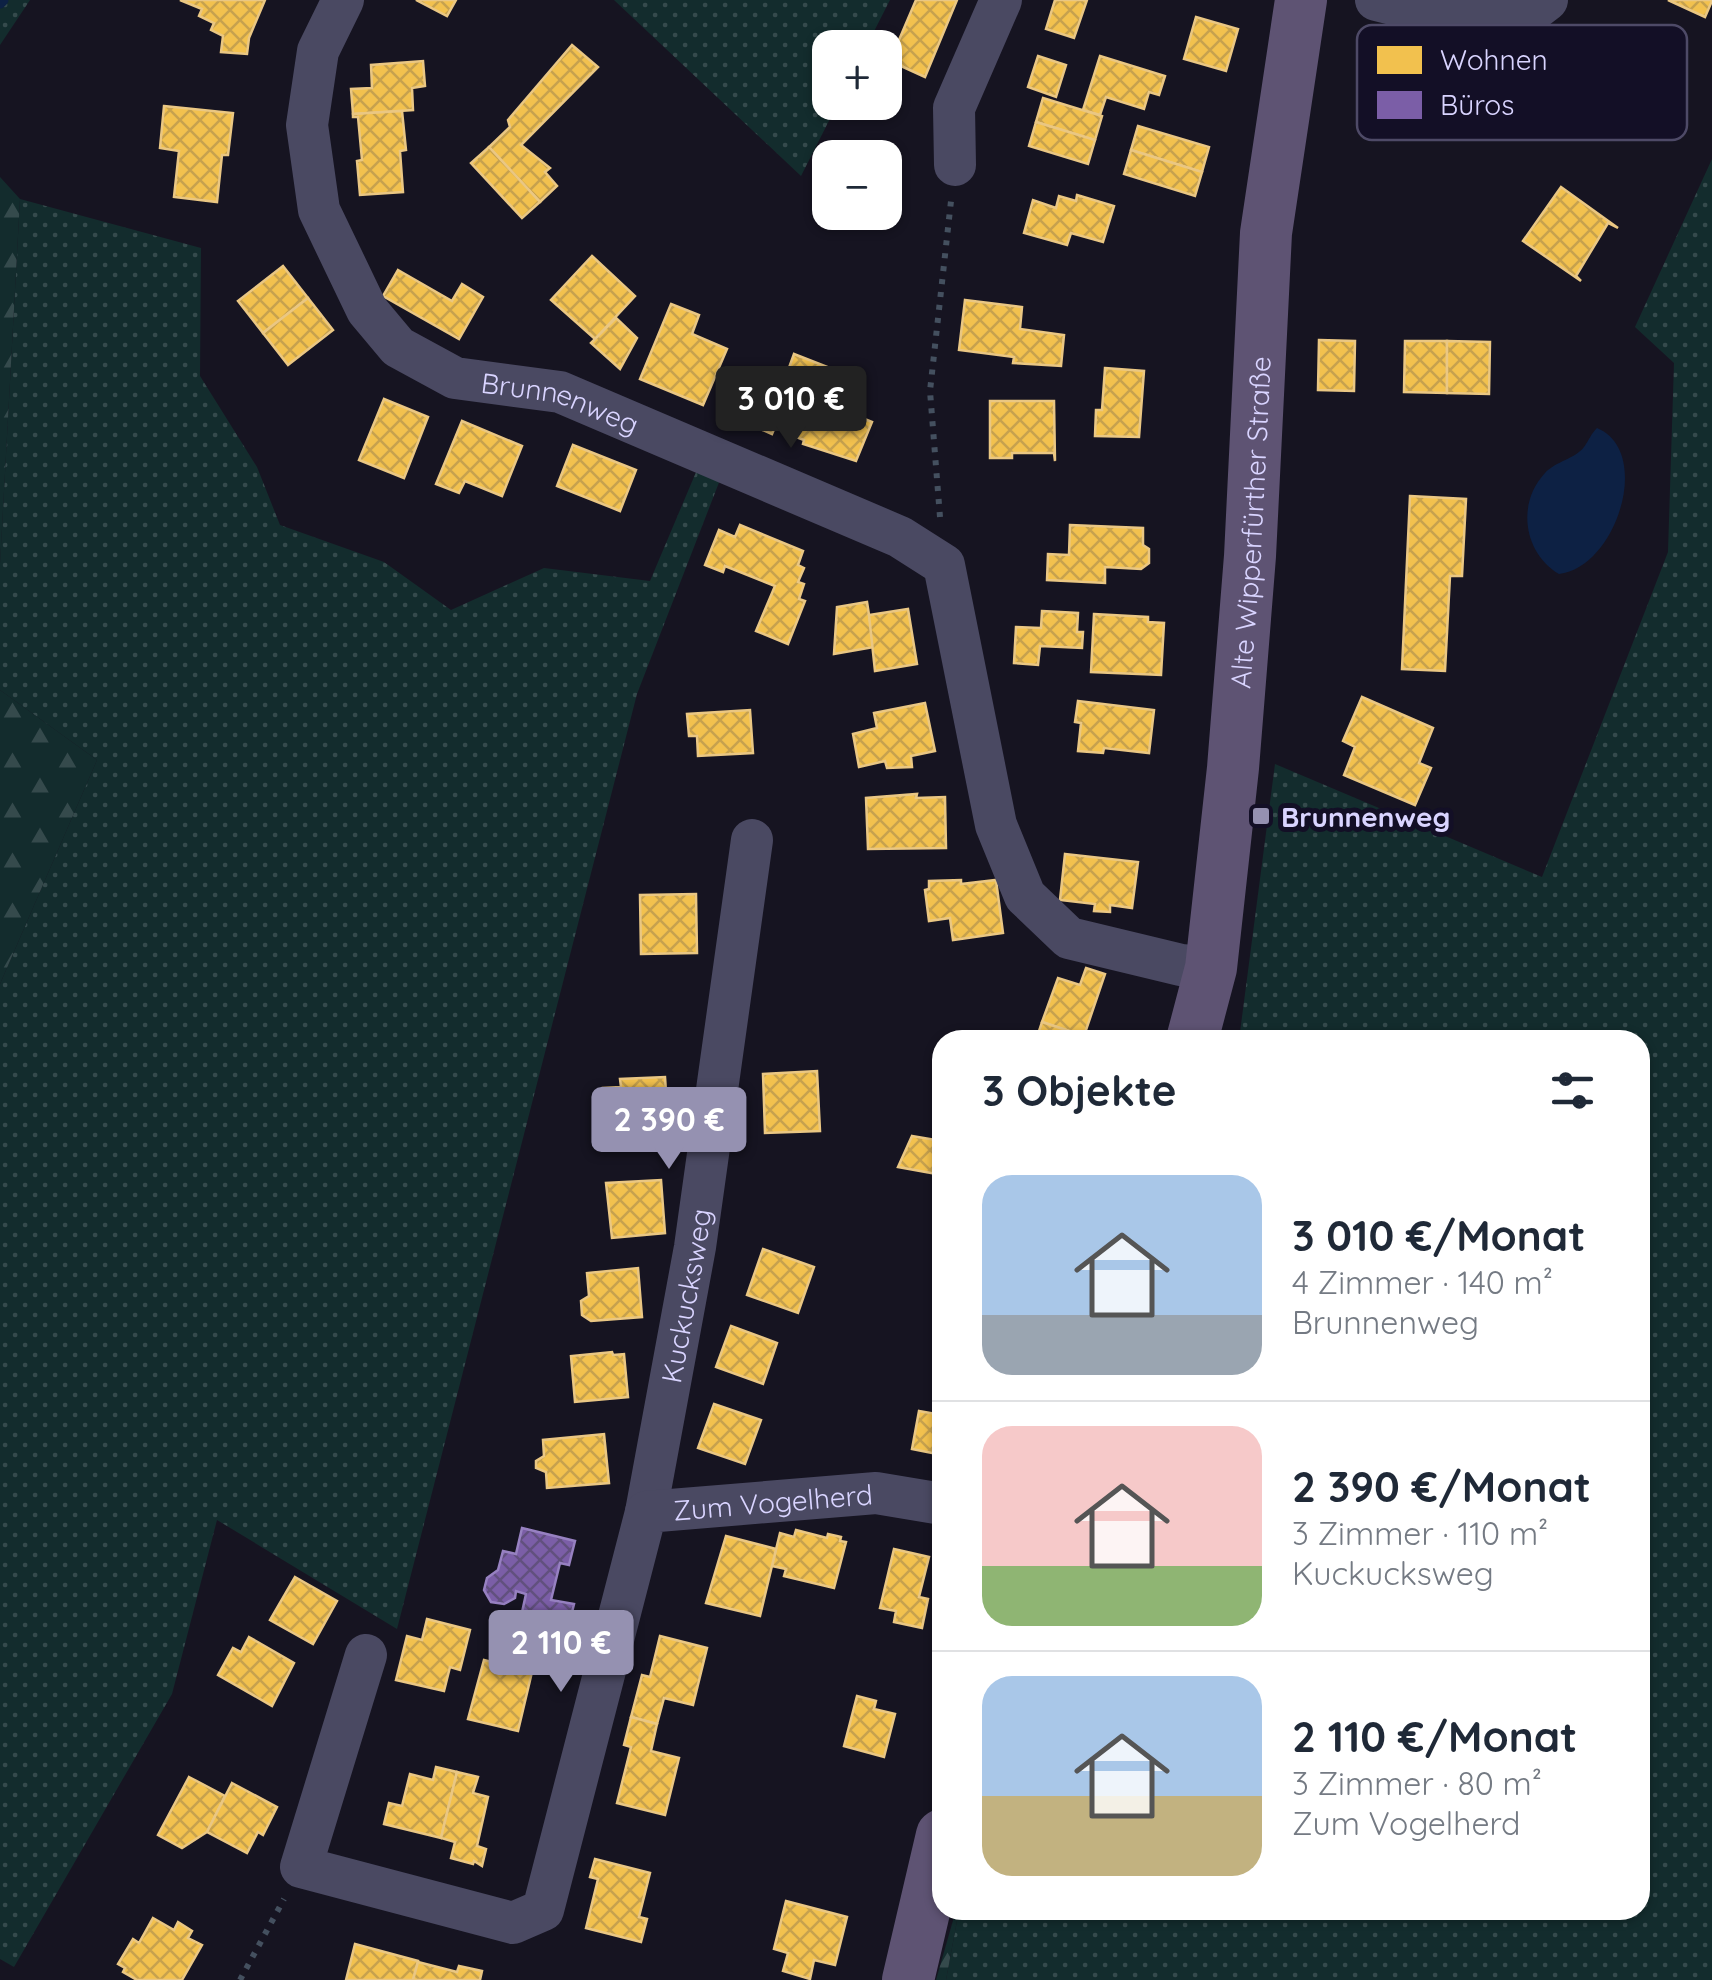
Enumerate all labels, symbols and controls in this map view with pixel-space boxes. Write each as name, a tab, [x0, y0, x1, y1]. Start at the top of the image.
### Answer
legend	[1357, 25, 1687, 140]
map controls	[812, 30, 902, 230]
button: +	[812, 30, 902, 120]
text: Wohnen	[1440, 42, 1548, 77]
text: Büros	[1440, 87, 1514, 122]
button: −	[812, 140, 902, 230]
street label: Alte Wipperfürther Straße	[1222, 355, 1277, 690]
street label: Brunnenweg	[479, 364, 644, 441]
pin: 3 010 €	[699, 366, 883, 451]
text: 3 010 €	[738, 378, 844, 418]
place label: Brunnenweg	[1281, 799, 1450, 834]
marker: Brunnenweg	[1250, 805, 1272, 827]
icon: filters	[1545, 1063, 1600, 1118]
text: 3 Objekte	[982, 1064, 1177, 1117]
pin: 2 390 €	[577, 1087, 761, 1172]
text: 2 390 €	[613, 1099, 725, 1139]
street label: Kuckucksweg	[653, 1206, 718, 1386]
text: 3 010 €/Monat	[1292, 1209, 1585, 1262]
icon: home	[1062, 1215, 1182, 1335]
text: 4 Zimmer · 140 m²	[1292, 1262, 1553, 1302]
text: Brunnenweg	[1292, 1302, 1479, 1342]
text: 2 390 €/Monat	[1292, 1460, 1591, 1513]
icon: home	[1062, 1466, 1182, 1586]
street label: Zum Vogelherd	[672, 1476, 874, 1527]
text: 3 Zimmer · 110 m²	[1292, 1513, 1548, 1553]
text: Kuckucksweg	[1292, 1553, 1494, 1593]
pin: 2 110 €	[469, 1610, 653, 1695]
text: 2 110 €	[511, 1622, 611, 1662]
text: 2 110 €/Monat	[1292, 1710, 1577, 1763]
icon: home	[1062, 1716, 1182, 1836]
text: 3 Zimmer · 80 m²	[1292, 1763, 1542, 1803]
text: Zum Vogelherd	[1292, 1803, 1520, 1843]

